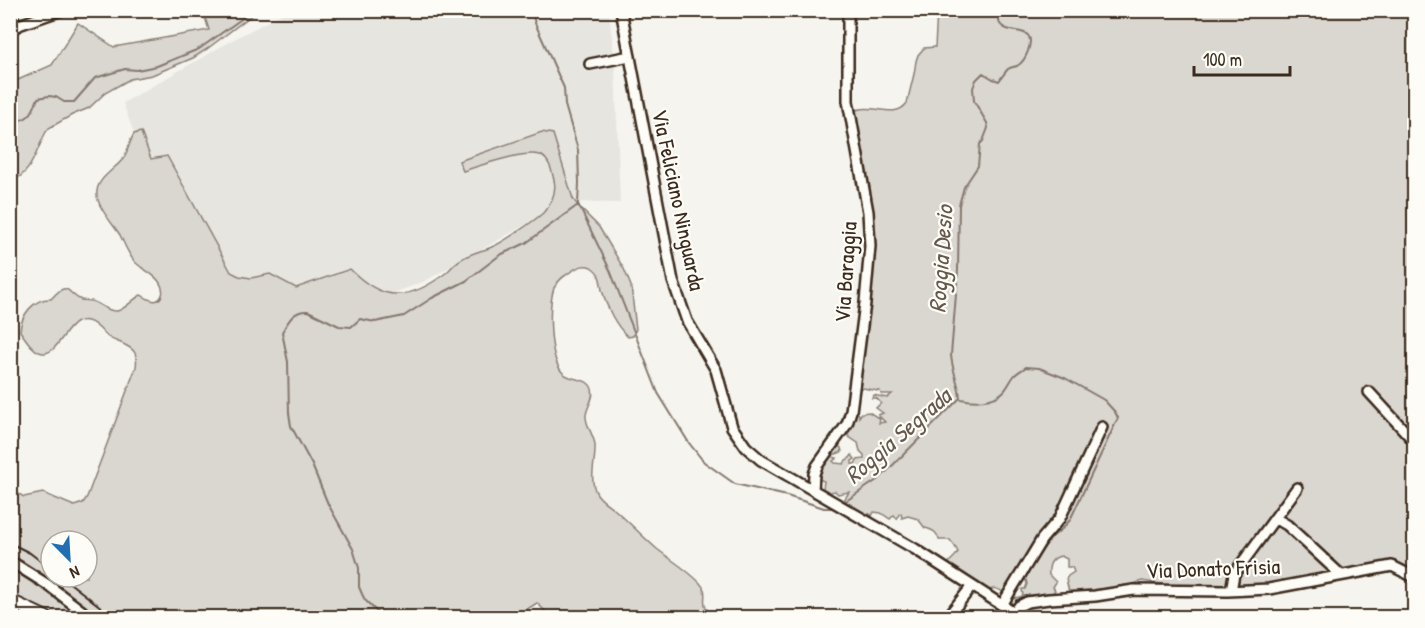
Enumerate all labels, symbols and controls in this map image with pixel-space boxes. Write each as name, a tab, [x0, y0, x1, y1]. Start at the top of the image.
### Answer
scale bar	[1194, 39, 1290, 77]
text: 100 m	[1203, 47, 1242, 72]
street label: Via Feliciano Ninguarda	[645, 107, 713, 294]
water label: Roggia Desio	[920, 202, 961, 314]
street label: Via Baraggia	[827, 220, 864, 323]
water label: Roggia Segrada	[837, 379, 960, 491]
north arrow	[39, 529, 99, 589]
street label: Via Donato Frisia	[1146, 551, 1281, 585]
text: N	[66, 561, 83, 585]

